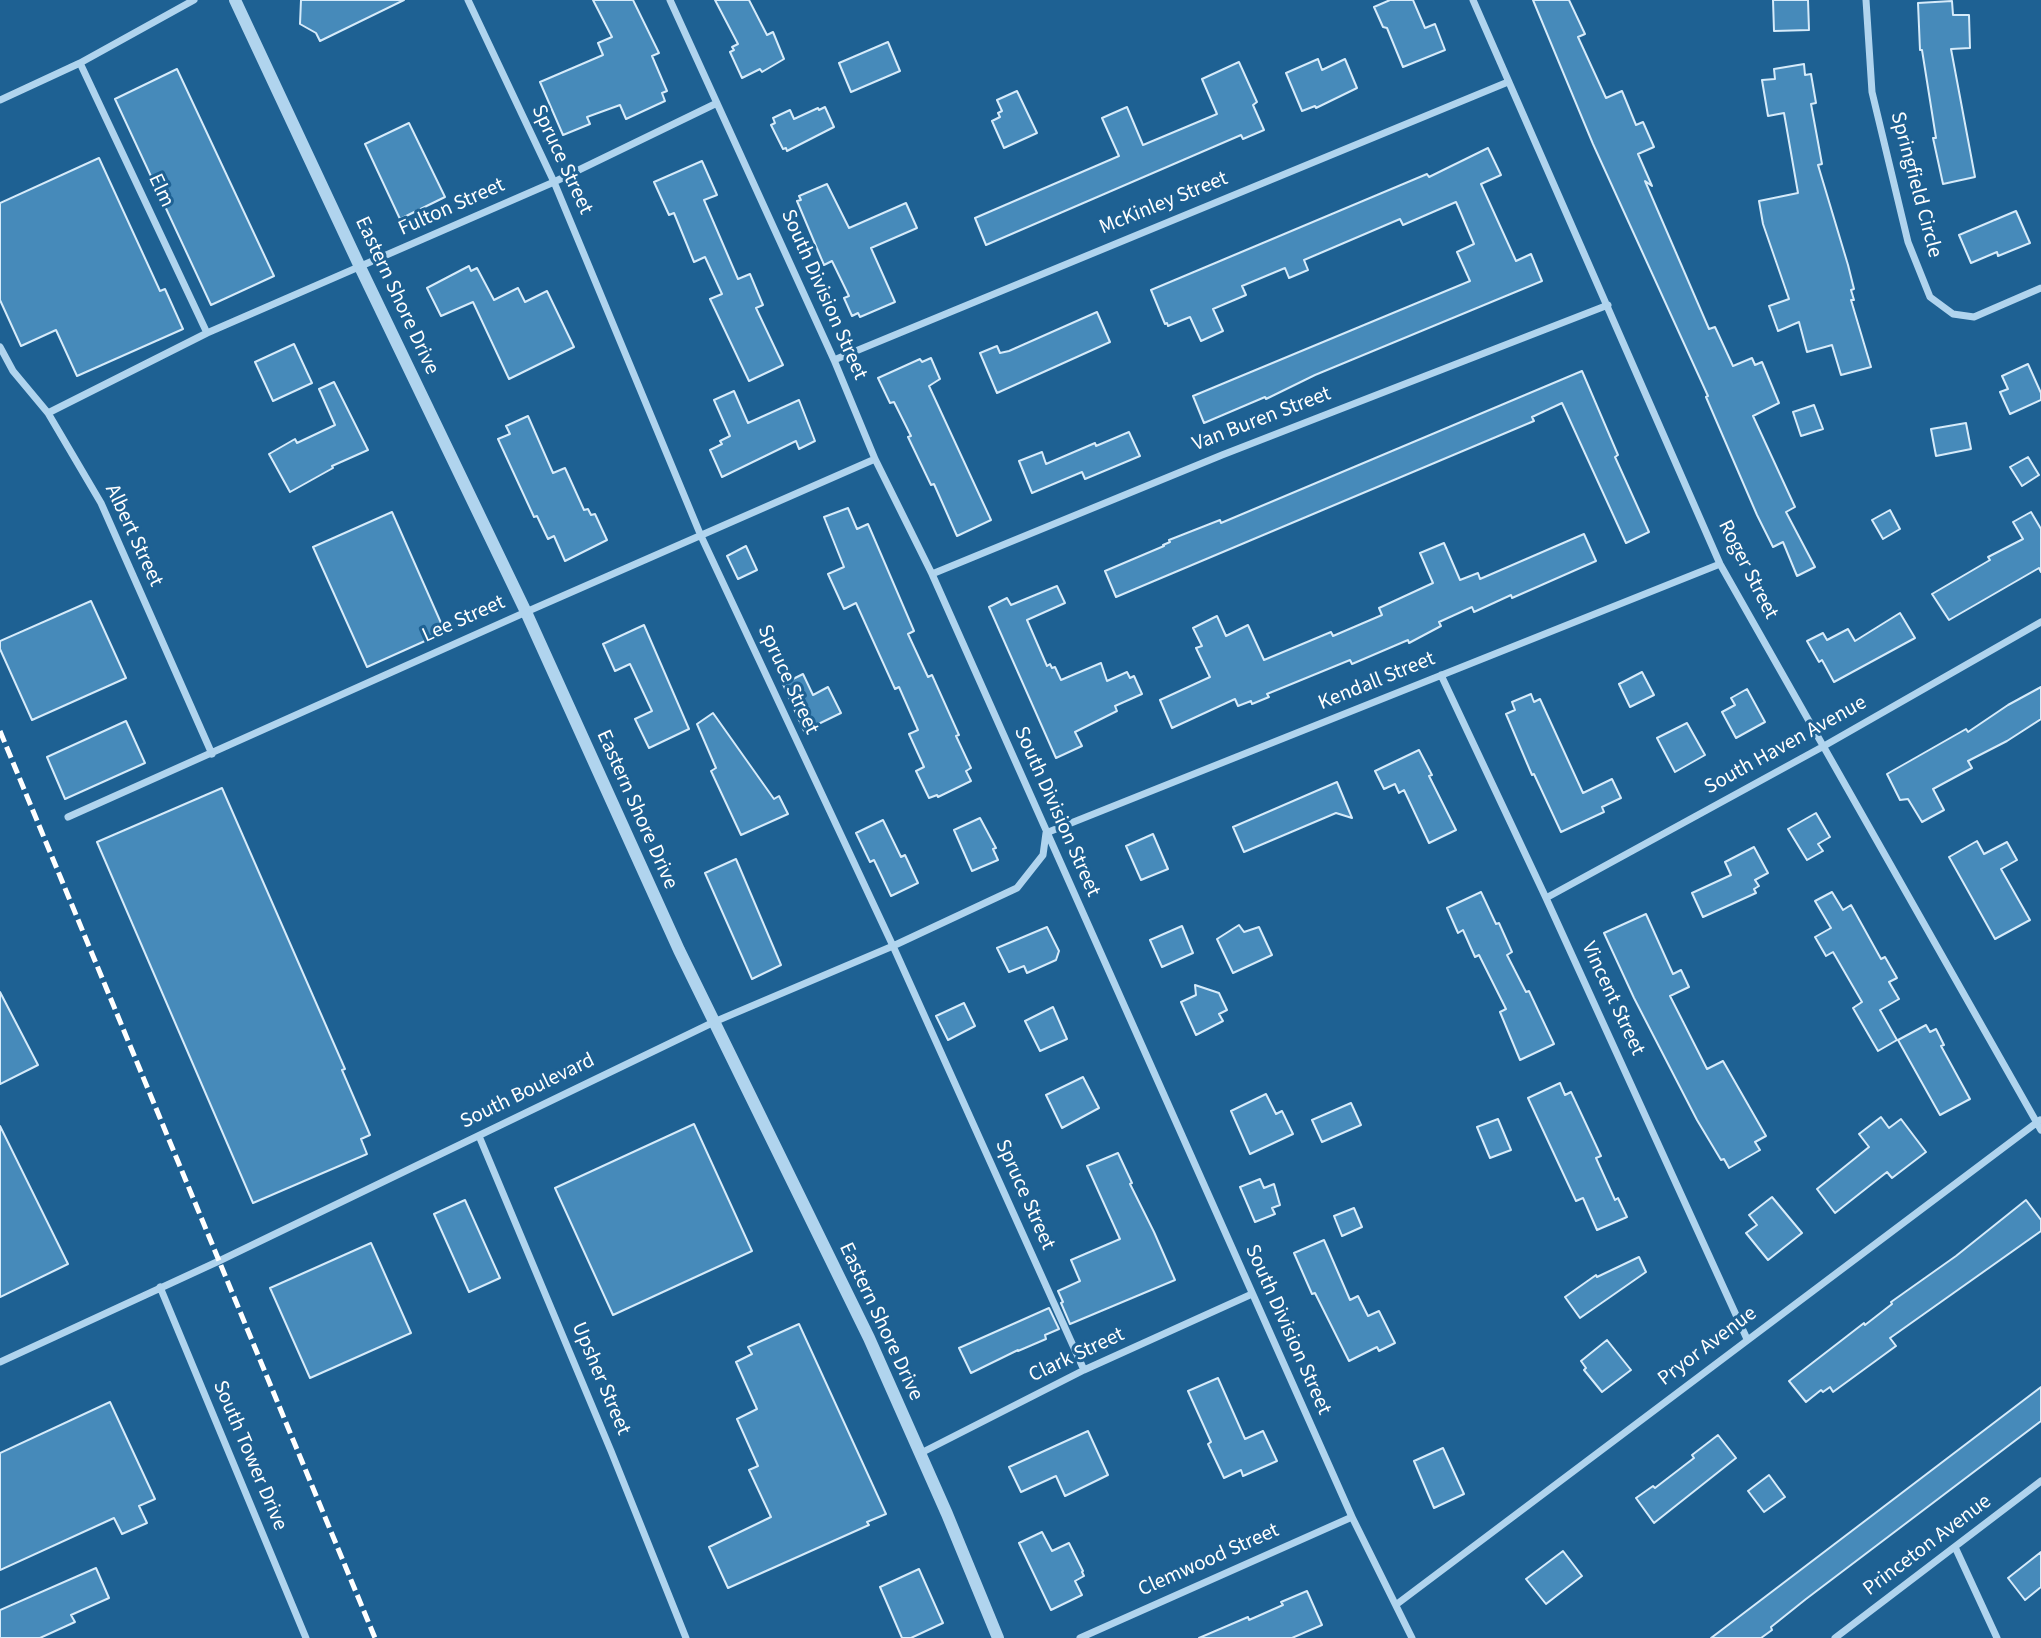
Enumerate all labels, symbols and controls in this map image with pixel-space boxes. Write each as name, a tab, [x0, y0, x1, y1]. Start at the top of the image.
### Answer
street label: Spruce Street	[525, 101, 597, 219]
street label: Springfield Circle	[1883, 109, 1947, 261]
street label: McKinley Street	[1096, 167, 1232, 241]
street label: Elm	[141, 170, 179, 212]
street label: Fulton Street	[395, 173, 509, 243]
street label: South Division Street	[774, 206, 872, 384]
street label: Eastern Shore Drive	[348, 213, 444, 379]
street label: Van Buren Street	[1189, 382, 1335, 458]
street label: Albert Street	[98, 481, 168, 591]
street label: Roger Street	[1711, 516, 1783, 624]
street label: Lee Street	[419, 591, 509, 649]
street label: Spruce Street	[751, 621, 823, 739]
street label: Kendall Street	[1315, 647, 1439, 717]
street label: South Haven Avenue	[1700, 691, 1872, 801]
street label: South Division Street	[1007, 723, 1105, 901]
street label: Eastern Shore Drive	[590, 727, 682, 893]
street label: Vincent Street	[1575, 938, 1649, 1060]
street label: South Boulevard	[457, 1049, 599, 1135]
street label: Spruce Street	[989, 1136, 1059, 1254]
street label: Eastern Shore Drive	[832, 1239, 928, 1405]
street label: South Division Street	[1238, 1241, 1336, 1419]
street label: Pryor Avenue	[1654, 1302, 1762, 1392]
street label: Upsher Street	[565, 1319, 635, 1439]
street label: Clark Street	[1025, 1323, 1129, 1389]
street label: South Tower Drive	[206, 1377, 292, 1535]
street label: Princeton Avenue	[1859, 1490, 1997, 1602]
street label: Clemwood Street	[1135, 1519, 1283, 1603]

